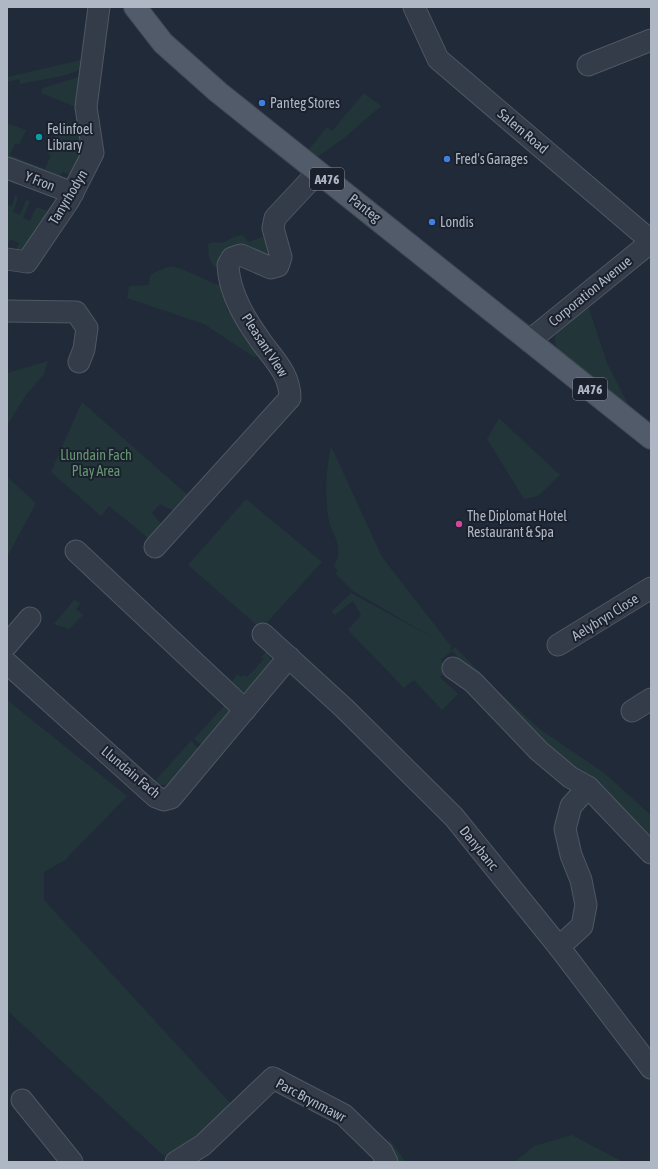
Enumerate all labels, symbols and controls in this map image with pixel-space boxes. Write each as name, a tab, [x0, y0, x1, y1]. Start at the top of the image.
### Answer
place label: Panteg Stores	[270, 95, 340, 111]
marker: Panteg Stores	[257, 98, 267, 108]
street label: Salem Road	[494, 105, 552, 157]
place label: Felinfoel Library	[47, 121, 93, 153]
marker: Felinfoel Library	[34, 132, 44, 142]
place label: Fred's Garages	[455, 151, 528, 167]
marker: Fred's Garages	[442, 154, 452, 164]
street label: Tanyrhodyn	[45, 167, 91, 227]
street label: Y Fron	[23, 168, 57, 194]
road number: A476	[310, 168, 344, 190]
street label: Panteg	[346, 191, 384, 225]
place label: Londis	[440, 214, 474, 230]
marker: Londis	[427, 217, 437, 227]
street label: Corporation Avenue	[545, 253, 635, 329]
street label: Pleasant View	[239, 310, 292, 380]
road number: A476	[573, 378, 607, 400]
park label: Llundain Fach Play Area	[60, 447, 132, 479]
place label: The Diplomat Hotel Restaurant & Spa	[467, 508, 567, 540]
marker: The Diplomat Hotel Restaurant & Spa	[454, 519, 464, 529]
street label: Aelybryn Close	[569, 590, 641, 644]
street label: Llundain Fach	[98, 743, 164, 801]
street label: Danybanc	[456, 823, 502, 874]
street label: Parc Brynmawr	[273, 1075, 349, 1125]

